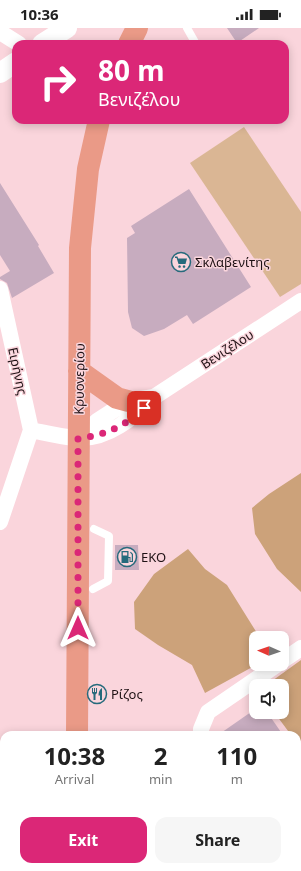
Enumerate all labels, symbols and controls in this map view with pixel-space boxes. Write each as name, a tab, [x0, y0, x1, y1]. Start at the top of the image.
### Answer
text: 10:36	[20, 4, 59, 24]
text: 80 m	[98, 51, 165, 89]
icon: right	[32, 56, 84, 108]
text: Βενιζέλου	[98, 87, 180, 111]
supermarket icon: Σκλαβενίτης	[170, 251, 192, 273]
place label: Σκλαβενίτης	[195, 253, 270, 271]
street label: Βενιζέλου	[197, 325, 257, 373]
street label: Κρυονερίου	[69, 343, 89, 415]
street label: Ειρήνης	[4, 346, 32, 396]
pin	[127, 391, 161, 425]
icon: arrive	[133, 397, 155, 419]
fuel station icon: EKO	[116, 546, 138, 568]
place label: EKO	[141, 548, 166, 566]
position arrow	[57, 607, 99, 649]
north arrow	[249, 631, 289, 671]
map controls	[249, 631, 289, 719]
button: sound	[249, 679, 289, 719]
restaurant icon: Ρίζος	[86, 683, 108, 705]
place label: Ρίζος	[111, 685, 143, 703]
text: 10:38	[44, 739, 105, 772]
text: 2	[154, 739, 168, 772]
text: 110	[216, 739, 257, 772]
text: Arrival	[55, 770, 94, 788]
text: min	[149, 770, 172, 788]
text: m	[231, 770, 243, 788]
button: Exit	[20, 817, 147, 863]
button: Share	[155, 817, 281, 863]

